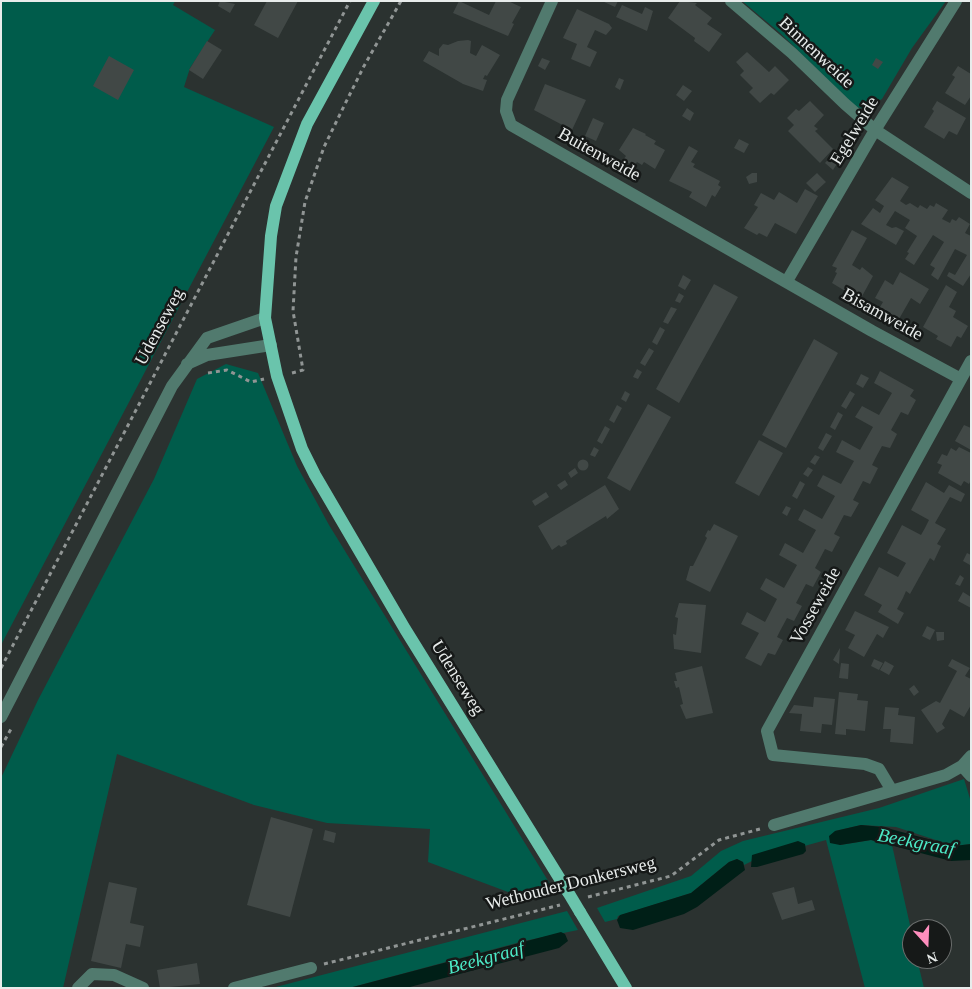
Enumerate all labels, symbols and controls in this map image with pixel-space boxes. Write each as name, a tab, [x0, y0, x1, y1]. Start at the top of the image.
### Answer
street label: Binnenweide	[774, 13, 858, 93]
street label: Egelweide	[826, 93, 884, 169]
street label: Buitenweide	[554, 124, 644, 186]
street label: Bisamweide	[838, 284, 926, 346]
street label: Udenseweg	[131, 285, 189, 369]
street label: Vosseweide	[786, 564, 846, 648]
street label: Udenseweg	[426, 637, 488, 719]
water label: Beekgraaf	[876, 824, 956, 862]
street label: Wethouder Donkersweg	[484, 852, 658, 916]
north arrow	[902, 919, 952, 969]
water label: Beekgraaf	[445, 938, 527, 980]
text: N	[925, 949, 939, 966]

